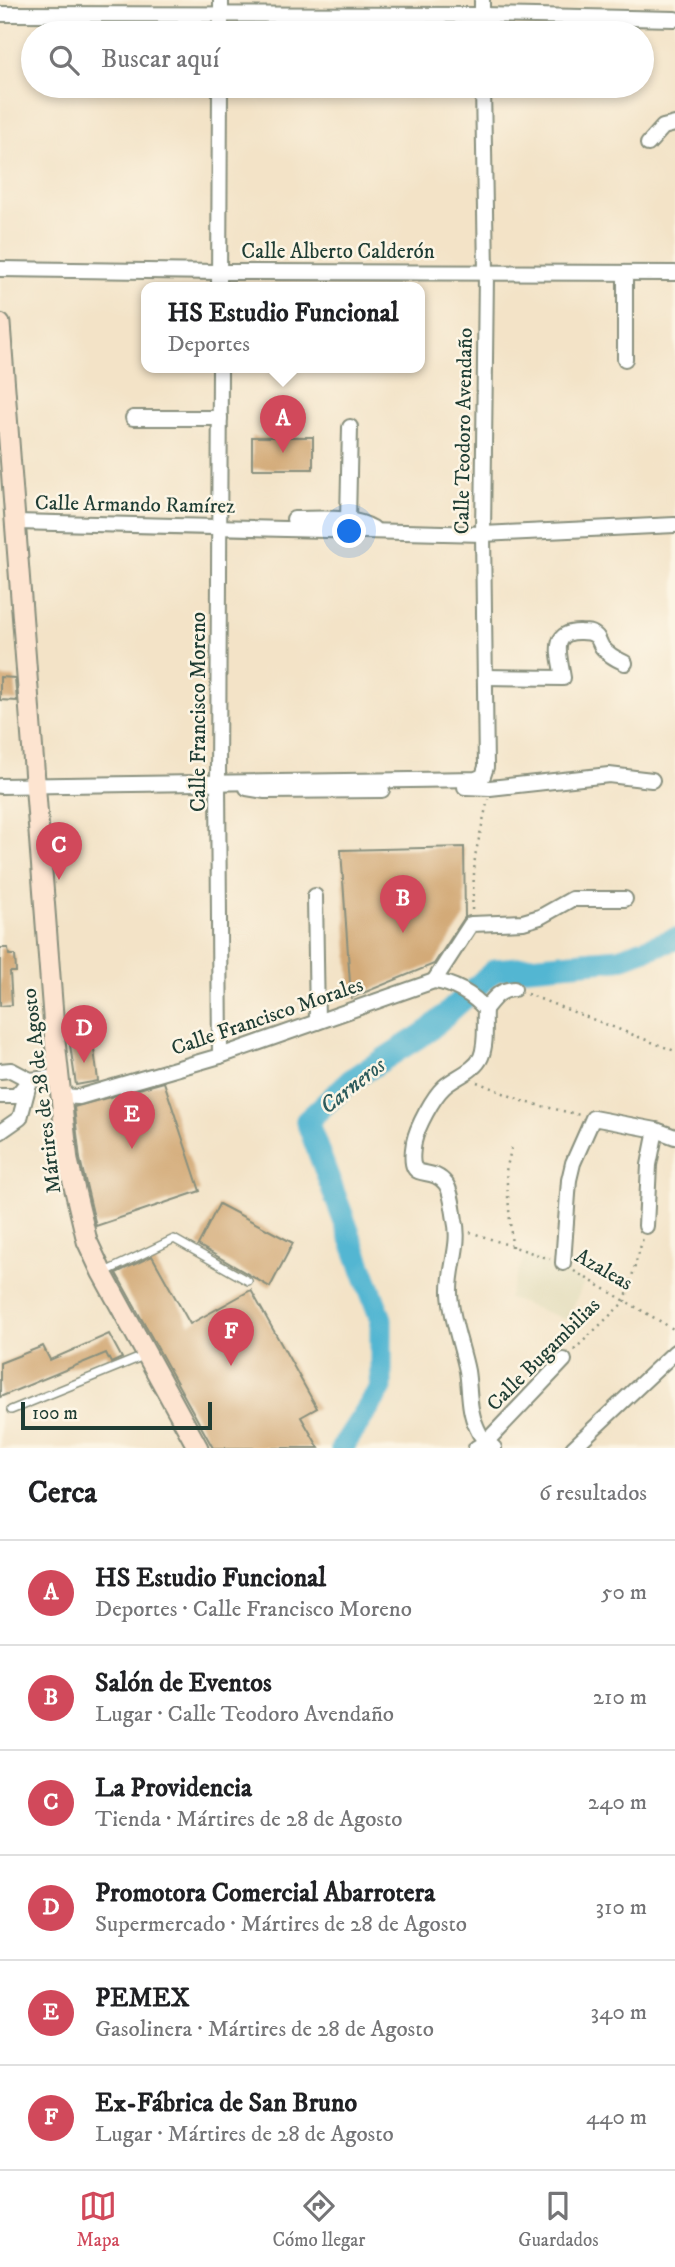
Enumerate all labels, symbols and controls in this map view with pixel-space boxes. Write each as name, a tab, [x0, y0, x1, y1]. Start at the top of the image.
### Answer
search box	[21, 21, 654, 98]
icon: search	[45, 41, 83, 79]
text: Buscar aquí	[101, 43, 219, 76]
street label: Calle Alberto Calderón	[241, 239, 435, 265]
popup	[141, 282, 425, 373]
text: HS Estudio Funcional	[167, 297, 399, 330]
street label: Calle Teodoro Avendaño	[449, 327, 479, 535]
text: Deportes	[167, 330, 250, 359]
pin: A	[260, 395, 306, 453]
street label: Calle Armando Ramírez	[35, 490, 235, 520]
your location	[332, 514, 366, 548]
street label: Calle Francisco Moreno	[186, 612, 212, 812]
pin: C	[36, 822, 82, 880]
pin: B	[380, 875, 426, 933]
street label: Calle Francisco Morales	[168, 972, 367, 1062]
street label: Mártires de 28 de Agosto	[17, 987, 67, 1195]
pin: D	[61, 1005, 107, 1063]
water label: Carneros	[314, 1051, 393, 1121]
pin: E	[109, 1091, 155, 1149]
street label: Azaleas	[570, 1243, 637, 1297]
street label: Calle Bugambilias	[482, 1293, 606, 1417]
pin: F	[208, 1308, 254, 1366]
scale bar	[21, 1399, 212, 1431]
text: 100 m	[32, 1402, 78, 1425]
text: Cerca	[28, 1475, 97, 1512]
text: 6 resultados	[539, 1479, 647, 1508]
text: HS Estudio Funcional	[95, 1562, 326, 1595]
text: A	[44, 1578, 58, 1607]
text: 50 m	[601, 1578, 647, 1607]
text: Deportes · Calle Francisco Moreno	[95, 1595, 412, 1624]
text: Salón de Eventos	[95, 1667, 272, 1700]
text: B	[44, 1683, 58, 1712]
text: 210 m	[593, 1683, 647, 1712]
text: Lugar · Calle Teodoro Avendaño	[95, 1700, 394, 1729]
text: La Providencia	[95, 1772, 252, 1805]
text: C	[43, 1788, 59, 1817]
text: 240 m	[588, 1788, 647, 1817]
text: Tienda · Mártires de 28 de Agosto	[95, 1805, 403, 1834]
text: Promotora Comercial Abarrotera	[95, 1877, 435, 1910]
text: D	[42, 1893, 60, 1922]
text: 310 m	[595, 1893, 647, 1922]
text: Supermercado · Mártires de 28 de Agosto	[95, 1910, 467, 1939]
text: PEMEX	[95, 1982, 190, 2015]
text: E	[43, 1998, 59, 2027]
text: 340 m	[591, 1998, 647, 2027]
text: Gasolinera · Mártires de 28 de Agosto	[95, 2015, 434, 2044]
text: Ex-Fábrica de San Bruno	[95, 2087, 357, 2120]
text: F	[44, 2103, 58, 2132]
text: 440 m	[586, 2103, 647, 2132]
text: Lugar · Mártires de 28 de Agosto	[95, 2120, 394, 2149]
tab: Mapa	[76, 2187, 120, 2252]
tab: Cómo llegar	[272, 2187, 365, 2252]
tab: Guardados	[518, 2187, 599, 2252]

